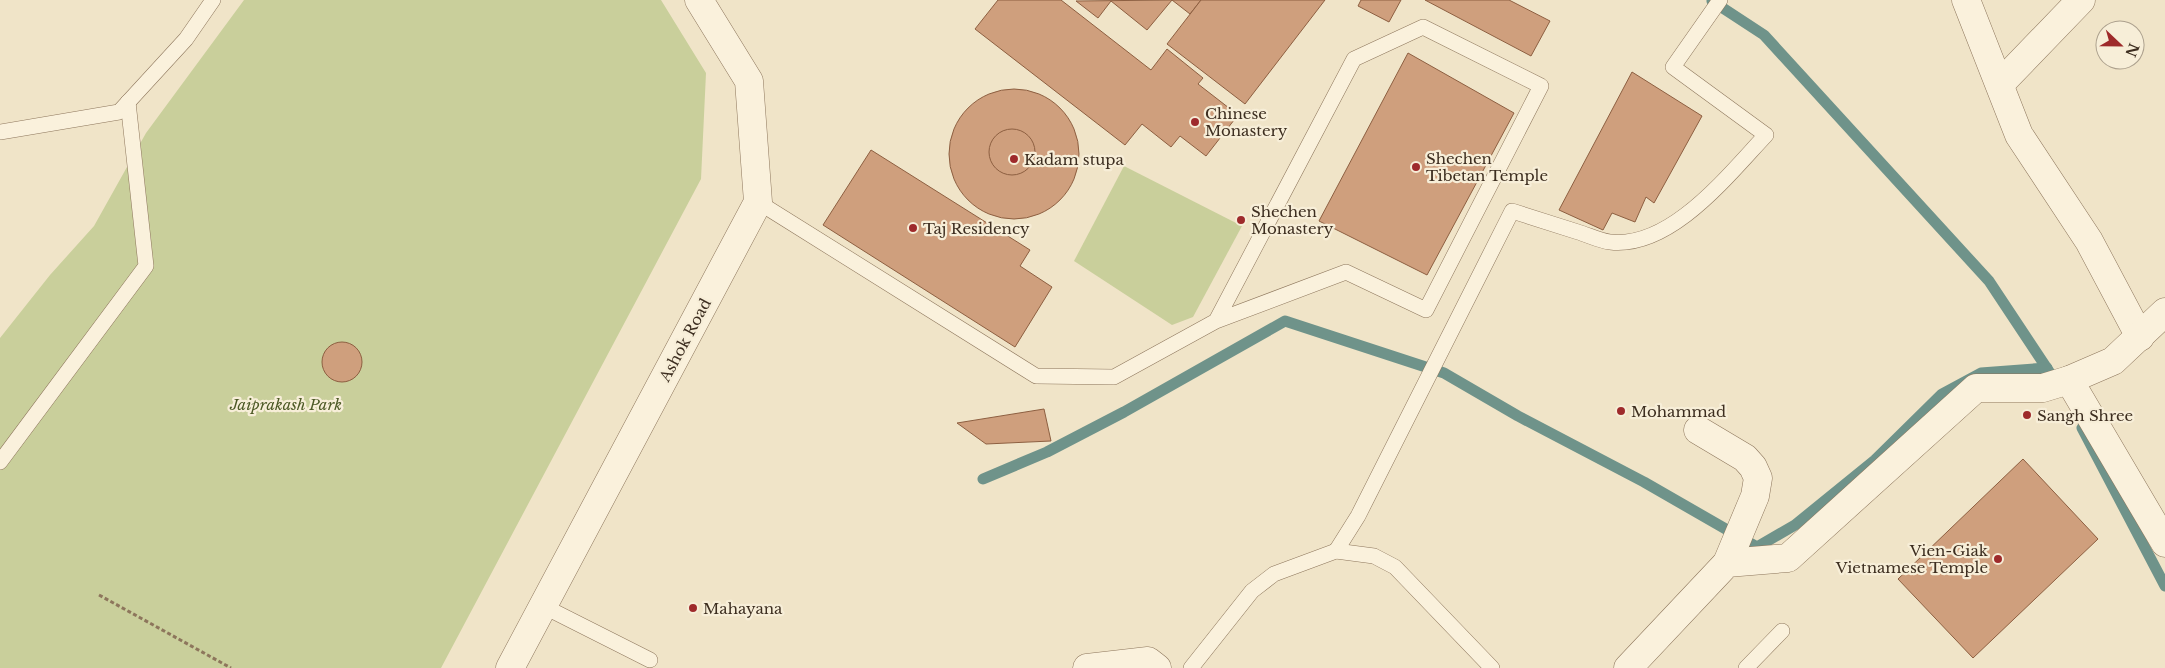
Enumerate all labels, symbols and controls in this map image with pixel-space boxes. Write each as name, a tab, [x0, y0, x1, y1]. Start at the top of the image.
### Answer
north arrow	[2095, 20, 2145, 70]
text: N	[2121, 40, 2143, 59]
place label: Chinese Monastery	[1205, 104, 1288, 140]
marker: Chinese Monastery	[1189, 116, 1201, 128]
place label: Shechen Tibetan Temple	[1426, 149, 1548, 185]
place label: Kadam stupa	[1024, 150, 1125, 169]
marker: Kadam stupa	[1008, 153, 1020, 165]
marker: Shechen Tibetan Temple	[1410, 161, 1422, 173]
place label: Shechen Monastery	[1251, 202, 1334, 238]
marker: Shechen Monastery	[1235, 214, 1247, 226]
place label: Taj Residency	[923, 219, 1030, 238]
marker: Taj Residency	[907, 222, 919, 234]
street label: Ashok Road	[655, 295, 715, 386]
park label: Jaiprakash Park	[229, 395, 342, 414]
place label: Mohammad	[1631, 402, 1726, 421]
marker: Mohammad	[1615, 405, 1627, 417]
place label: Sangh Shree	[2037, 406, 2133, 425]
marker: Sangh Shree	[2021, 409, 2033, 421]
place label: Vien-Giak Vietnamese Temple	[1835, 541, 1989, 577]
marker: Vien-Giak Vietnamese Temple	[1992, 553, 2004, 565]
place label: Mahayana	[703, 599, 783, 618]
marker: Mahayana	[687, 602, 699, 614]

